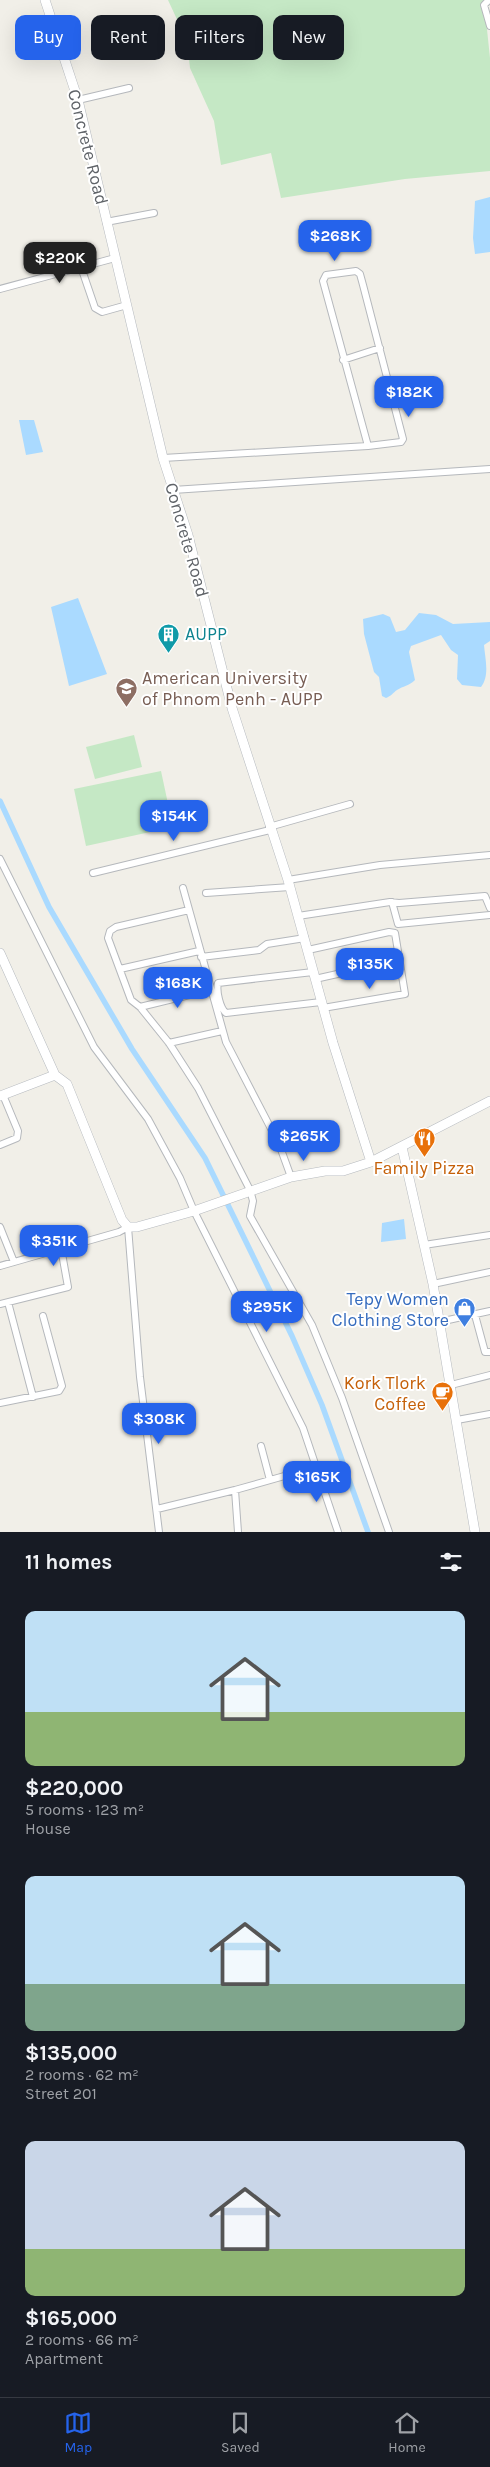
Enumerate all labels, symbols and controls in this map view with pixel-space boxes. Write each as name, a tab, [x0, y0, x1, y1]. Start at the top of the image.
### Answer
chip: Buy	[15, 15, 81, 60]
chip: Rent	[91, 15, 165, 60]
chip: Filters	[175, 15, 263, 60]
chip: New	[273, 15, 344, 60]
street label: Concrete Road	[63, 87, 113, 207]
pin: $268K	[300, 220, 370, 262]
text: $268K	[309, 226, 361, 245]
pin: $220K	[25, 242, 95, 284]
text: $220K	[35, 248, 85, 267]
pin: $182K	[374, 376, 444, 418]
text: $182K	[385, 382, 433, 401]
street label: Concrete Road	[160, 480, 214, 600]
building icon: AUPP	[157, 622, 181, 653]
place label: AUPP	[185, 623, 227, 645]
place label: American University of Phnom Penh - AUPP	[142, 667, 323, 710]
school or university icon: American University of Phnom Penh - AUPP	[114, 676, 138, 707]
pin: $154K	[139, 800, 209, 842]
text: $154K	[151, 806, 197, 825]
pin: $135K	[335, 948, 405, 990]
text: $135K	[347, 954, 393, 973]
pin: $168K	[143, 966, 213, 1009]
text: $168K	[154, 973, 202, 992]
pin: $265K	[269, 1120, 339, 1162]
text: $265K	[279, 1126, 329, 1145]
restaurant icon: Family Pizza	[412, 1126, 436, 1157]
place label: Family Pizza	[373, 1157, 475, 1179]
pin: $351K	[19, 1224, 89, 1267]
text: $351K	[31, 1231, 77, 1250]
place label: Tepy Women Clothing Store	[332, 1288, 449, 1331]
pin: $295K	[232, 1290, 302, 1333]
text: $295K	[242, 1297, 292, 1316]
shop icon: Tepy Women Clothing Store	[453, 1297, 477, 1328]
place label: Kork Tlork Coffee	[344, 1372, 426, 1415]
cafe icon: Kork Tlork Coffee	[430, 1381, 454, 1412]
pin: $308K	[124, 1402, 194, 1445]
text: $308K	[133, 1409, 185, 1428]
pin: $165K	[282, 1460, 352, 1503]
text: $165K	[294, 1467, 340, 1486]
icon: filters	[437, 1548, 465, 1576]
text: 11 homes	[25, 1550, 112, 1574]
icon: home	[200, 1644, 290, 1734]
text: $220,000	[25, 1776, 123, 1800]
text: 5 rooms · 123 m²	[25, 1800, 144, 1819]
text: House	[25, 1819, 71, 1838]
icon: home	[200, 1909, 290, 1999]
text: $135,000	[25, 2041, 117, 2065]
text: 2 rooms · 62 m²	[25, 2065, 139, 2084]
text: Street 201	[25, 2084, 97, 2103]
icon: home	[200, 2174, 290, 2264]
text: $165,000	[25, 2306, 117, 2330]
text: 2 rooms · 66 m²	[25, 2330, 139, 2349]
text: Apartment	[25, 2349, 103, 2368]
tab: Map	[64, 2409, 92, 2456]
tab: Saved	[221, 2409, 260, 2456]
tab: Home	[388, 2409, 426, 2456]

